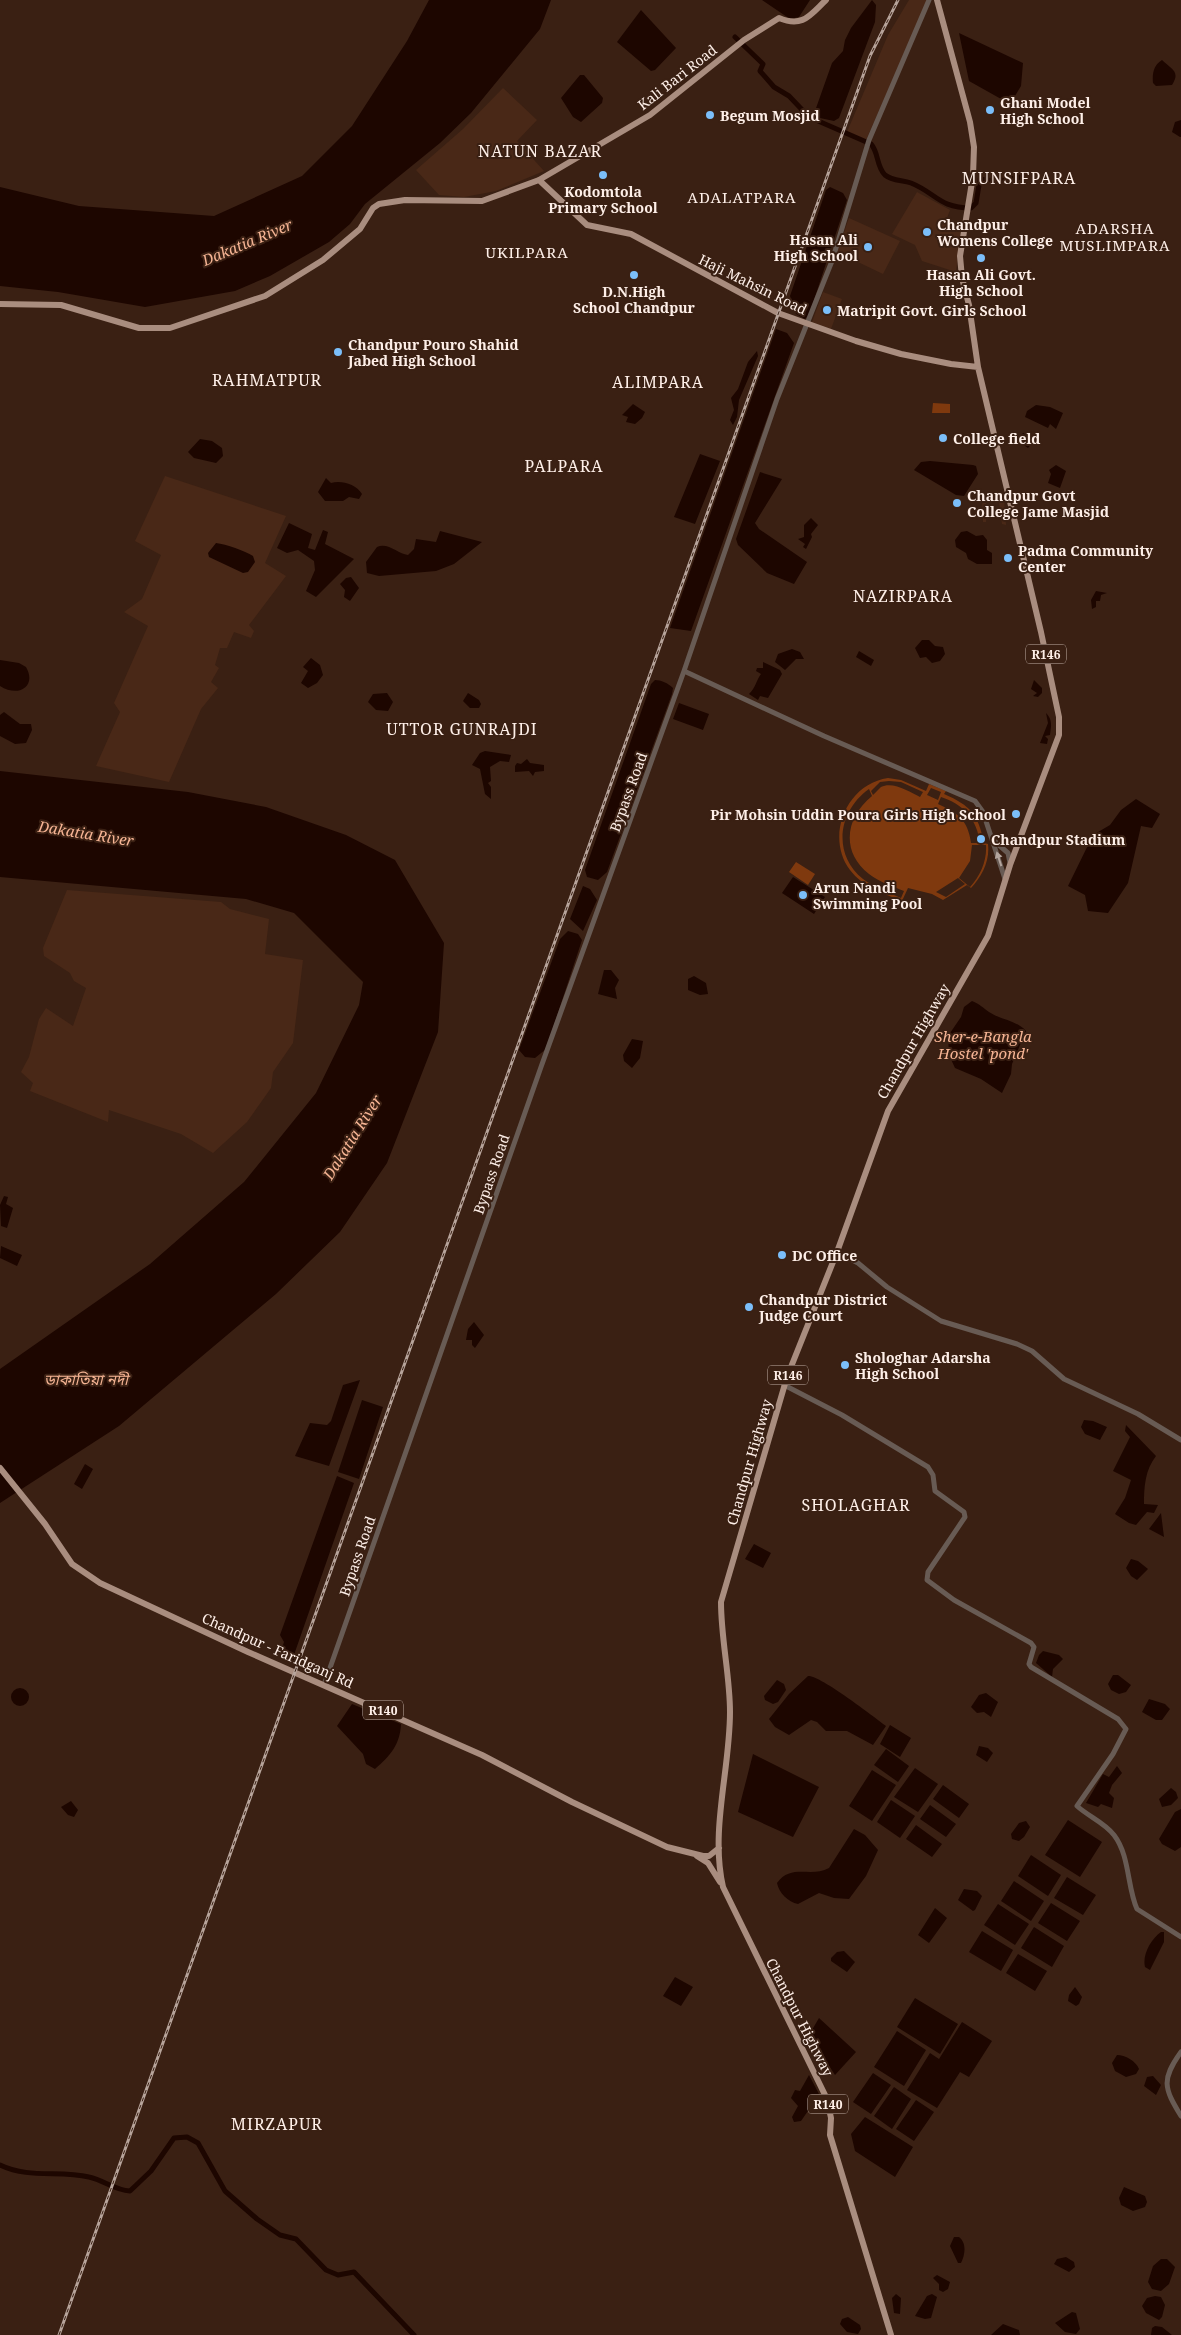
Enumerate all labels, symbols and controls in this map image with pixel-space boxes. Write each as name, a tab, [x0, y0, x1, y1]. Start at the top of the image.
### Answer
street label: Kali Bari Road	[633, 40, 721, 114]
place label: Ghani Model High School	[1000, 93, 1090, 128]
marker: Ghani Model High School	[984, 104, 996, 116]
place label: Begum Mosjid	[720, 106, 820, 125]
marker: Begum Mosjid	[704, 109, 716, 121]
district label: NATUN BAZAR	[478, 140, 602, 162]
district label: MUNSIFPARA	[962, 167, 1076, 189]
marker: Kodomtola Primary School	[597, 169, 609, 181]
place label: Kodomtola Primary School	[548, 182, 658, 217]
district label: ADALATPARA	[687, 187, 797, 207]
water label: Dakatia River	[198, 214, 296, 270]
place label: Chandpur Womens College	[937, 215, 1053, 250]
district label: ADARSHA MUSLIMPARA	[1059, 218, 1171, 255]
marker: Chandpur Womens College	[921, 226, 933, 238]
place label: Hasan Ali High School	[774, 230, 858, 265]
marker: Hasan Ali High School	[862, 241, 874, 253]
district label: UKILPARA	[485, 242, 569, 262]
street label: Haji Mahsin Road	[696, 250, 811, 319]
marker: Hasan Ali Govt. High School	[975, 252, 987, 264]
place label: Hasan Ali Govt. High School	[926, 265, 1036, 300]
marker: D.N.High School Chandpur	[628, 269, 640, 281]
place label: D.N.High School Chandpur	[573, 282, 696, 317]
place label: Matripit Govt. Girls School	[837, 301, 1027, 320]
marker: Matripit Govt. Girls School	[821, 304, 833, 316]
place label: Chandpur Pouro Shahid Jabed High School	[347, 335, 518, 370]
marker: Chandpur Pouro Shahid Jabed High School	[332, 346, 344, 358]
district label: RAHMATPUR	[212, 369, 322, 391]
district label: ALIMPARA	[612, 371, 704, 393]
place label: College field	[953, 429, 1040, 448]
marker: College field	[937, 432, 949, 444]
district label: PALPARA	[524, 455, 604, 477]
place label: Chandpur Govt College Jame Masjid	[967, 486, 1109, 521]
marker: Chandpur Govt College Jame Masjid	[951, 497, 963, 509]
place label: Padma Community Center	[1018, 541, 1154, 576]
marker: Padma Community Center	[1002, 552, 1014, 564]
district label: NAZIRPARA	[853, 585, 953, 607]
road number: R146	[1026, 644, 1066, 664]
district label: UTTOR GUNRAJDI	[386, 718, 538, 740]
street label: Bypass Road	[605, 749, 651, 834]
place label: Pir Mohsin Uddin Poura Girls High School	[710, 805, 1006, 824]
marker: Pir Mohsin Uddin Poura Girls High School	[1010, 808, 1022, 820]
water label: Dakatia River	[36, 815, 136, 851]
place label: Chandpur Stadium	[991, 830, 1125, 849]
marker: Chandpur Stadium	[975, 833, 987, 845]
one-way arrow	[994, 851, 1002, 866]
place label: Arun Nandi Swimming Pool	[813, 878, 922, 913]
marker: Arun Nandi Swimming Pool	[797, 889, 809, 901]
street label: Chandpur Highway	[872, 980, 954, 1102]
water label: Sher-e-Bangla Hostel 'pond'	[934, 1026, 1032, 1063]
water label: Dakatia River	[317, 1090, 387, 1184]
street label: Bypass Road	[468, 1131, 514, 1216]
place label: DC Office	[792, 1246, 857, 1265]
marker: DC Office	[776, 1249, 788, 1261]
place label: Chandpur District Judge Court	[758, 1290, 888, 1325]
marker: Chandpur District Judge Court	[743, 1301, 755, 1313]
place label: Shologhar Adarsha High School	[855, 1348, 991, 1383]
marker: Shologhar Adarsha High School	[839, 1359, 851, 1371]
road number: R146	[768, 1366, 808, 1384]
water label: ডাকাতিয়া নদী	[44, 1369, 131, 1389]
street label: Chandpur Highway	[722, 1397, 776, 1527]
district label: SHOLAGHAR	[801, 1494, 911, 1516]
street label: Bypass Road	[334, 1513, 380, 1598]
street label: Chandpur - Faridganj Rd	[199, 1608, 357, 1692]
road number: R140	[363, 1700, 403, 1720]
street label: Chandpur Highway	[762, 1955, 838, 2079]
road number: R140	[808, 2094, 848, 2114]
district label: MIRZAPUR	[231, 2113, 323, 2135]

